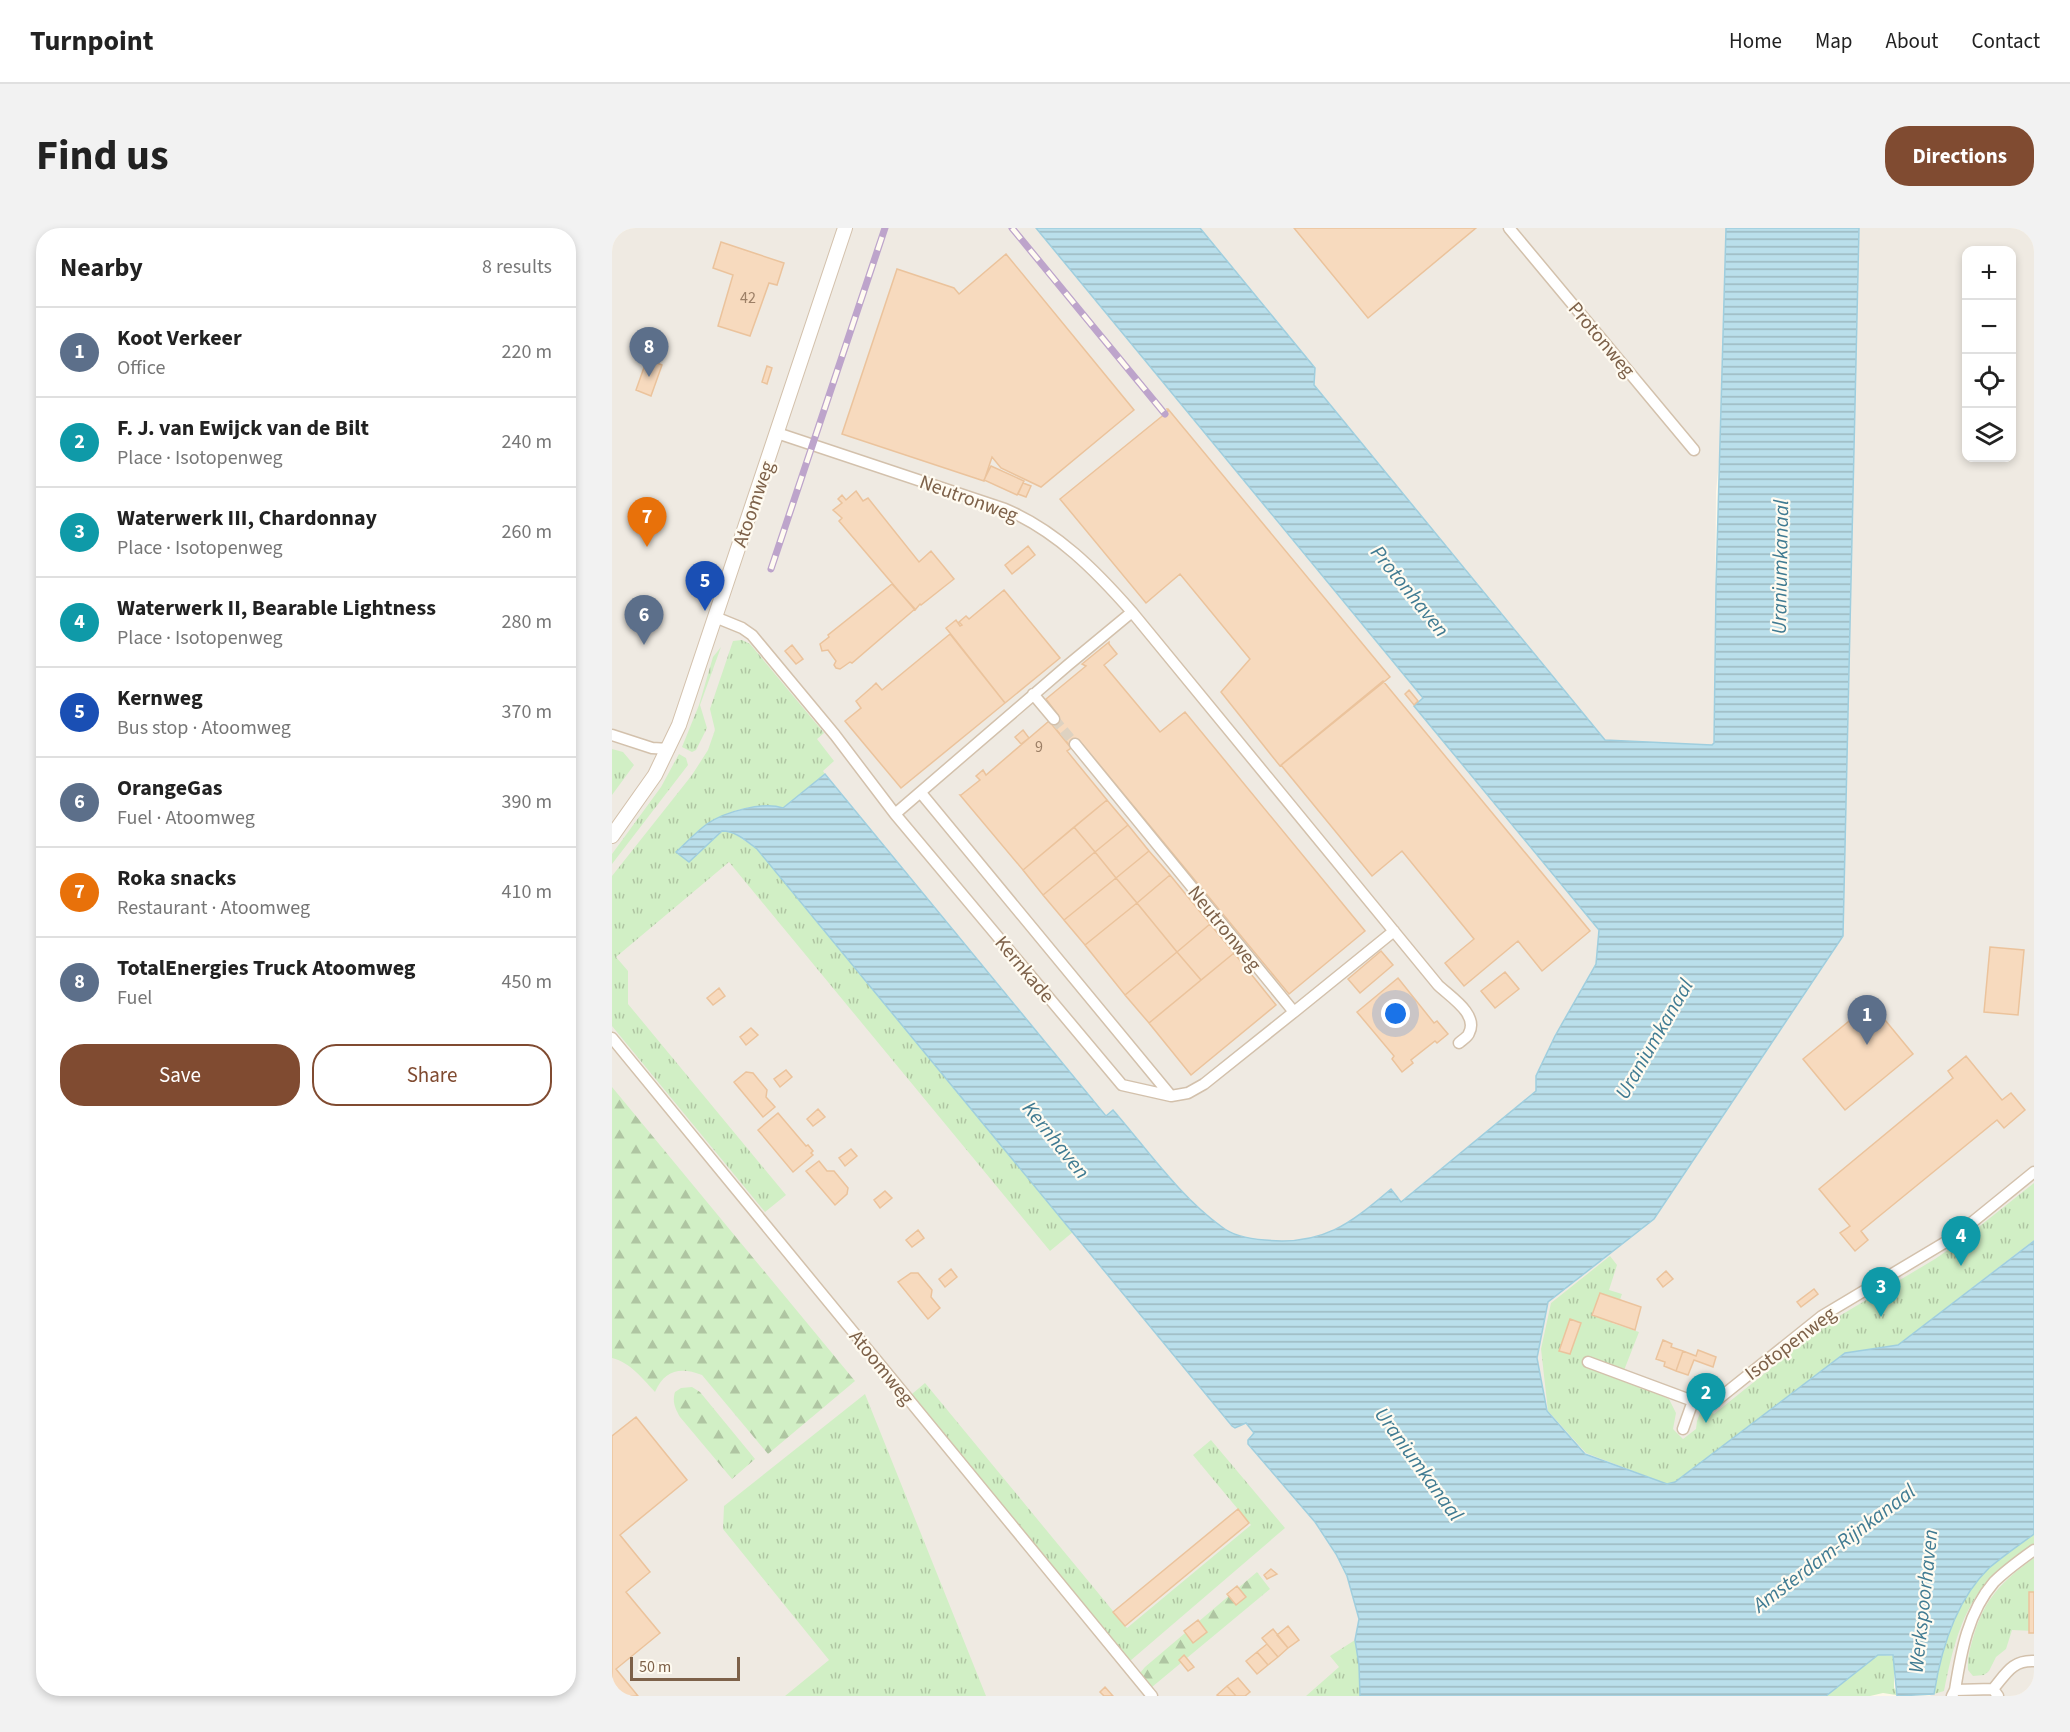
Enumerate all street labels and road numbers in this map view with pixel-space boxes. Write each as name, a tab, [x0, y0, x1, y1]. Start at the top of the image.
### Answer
street label: Protonweg	[1561, 296, 1641, 383]
street label: Atoomweg	[726, 457, 782, 551]
street label: Neutronweg	[915, 468, 1022, 530]
street label: Neutronweg	[1181, 880, 1268, 978]
street label: Kernkade	[988, 930, 1061, 1009]
street label: Isotopenweg	[1739, 1300, 1842, 1387]
street label: Atoomweg	[842, 1324, 920, 1411]

